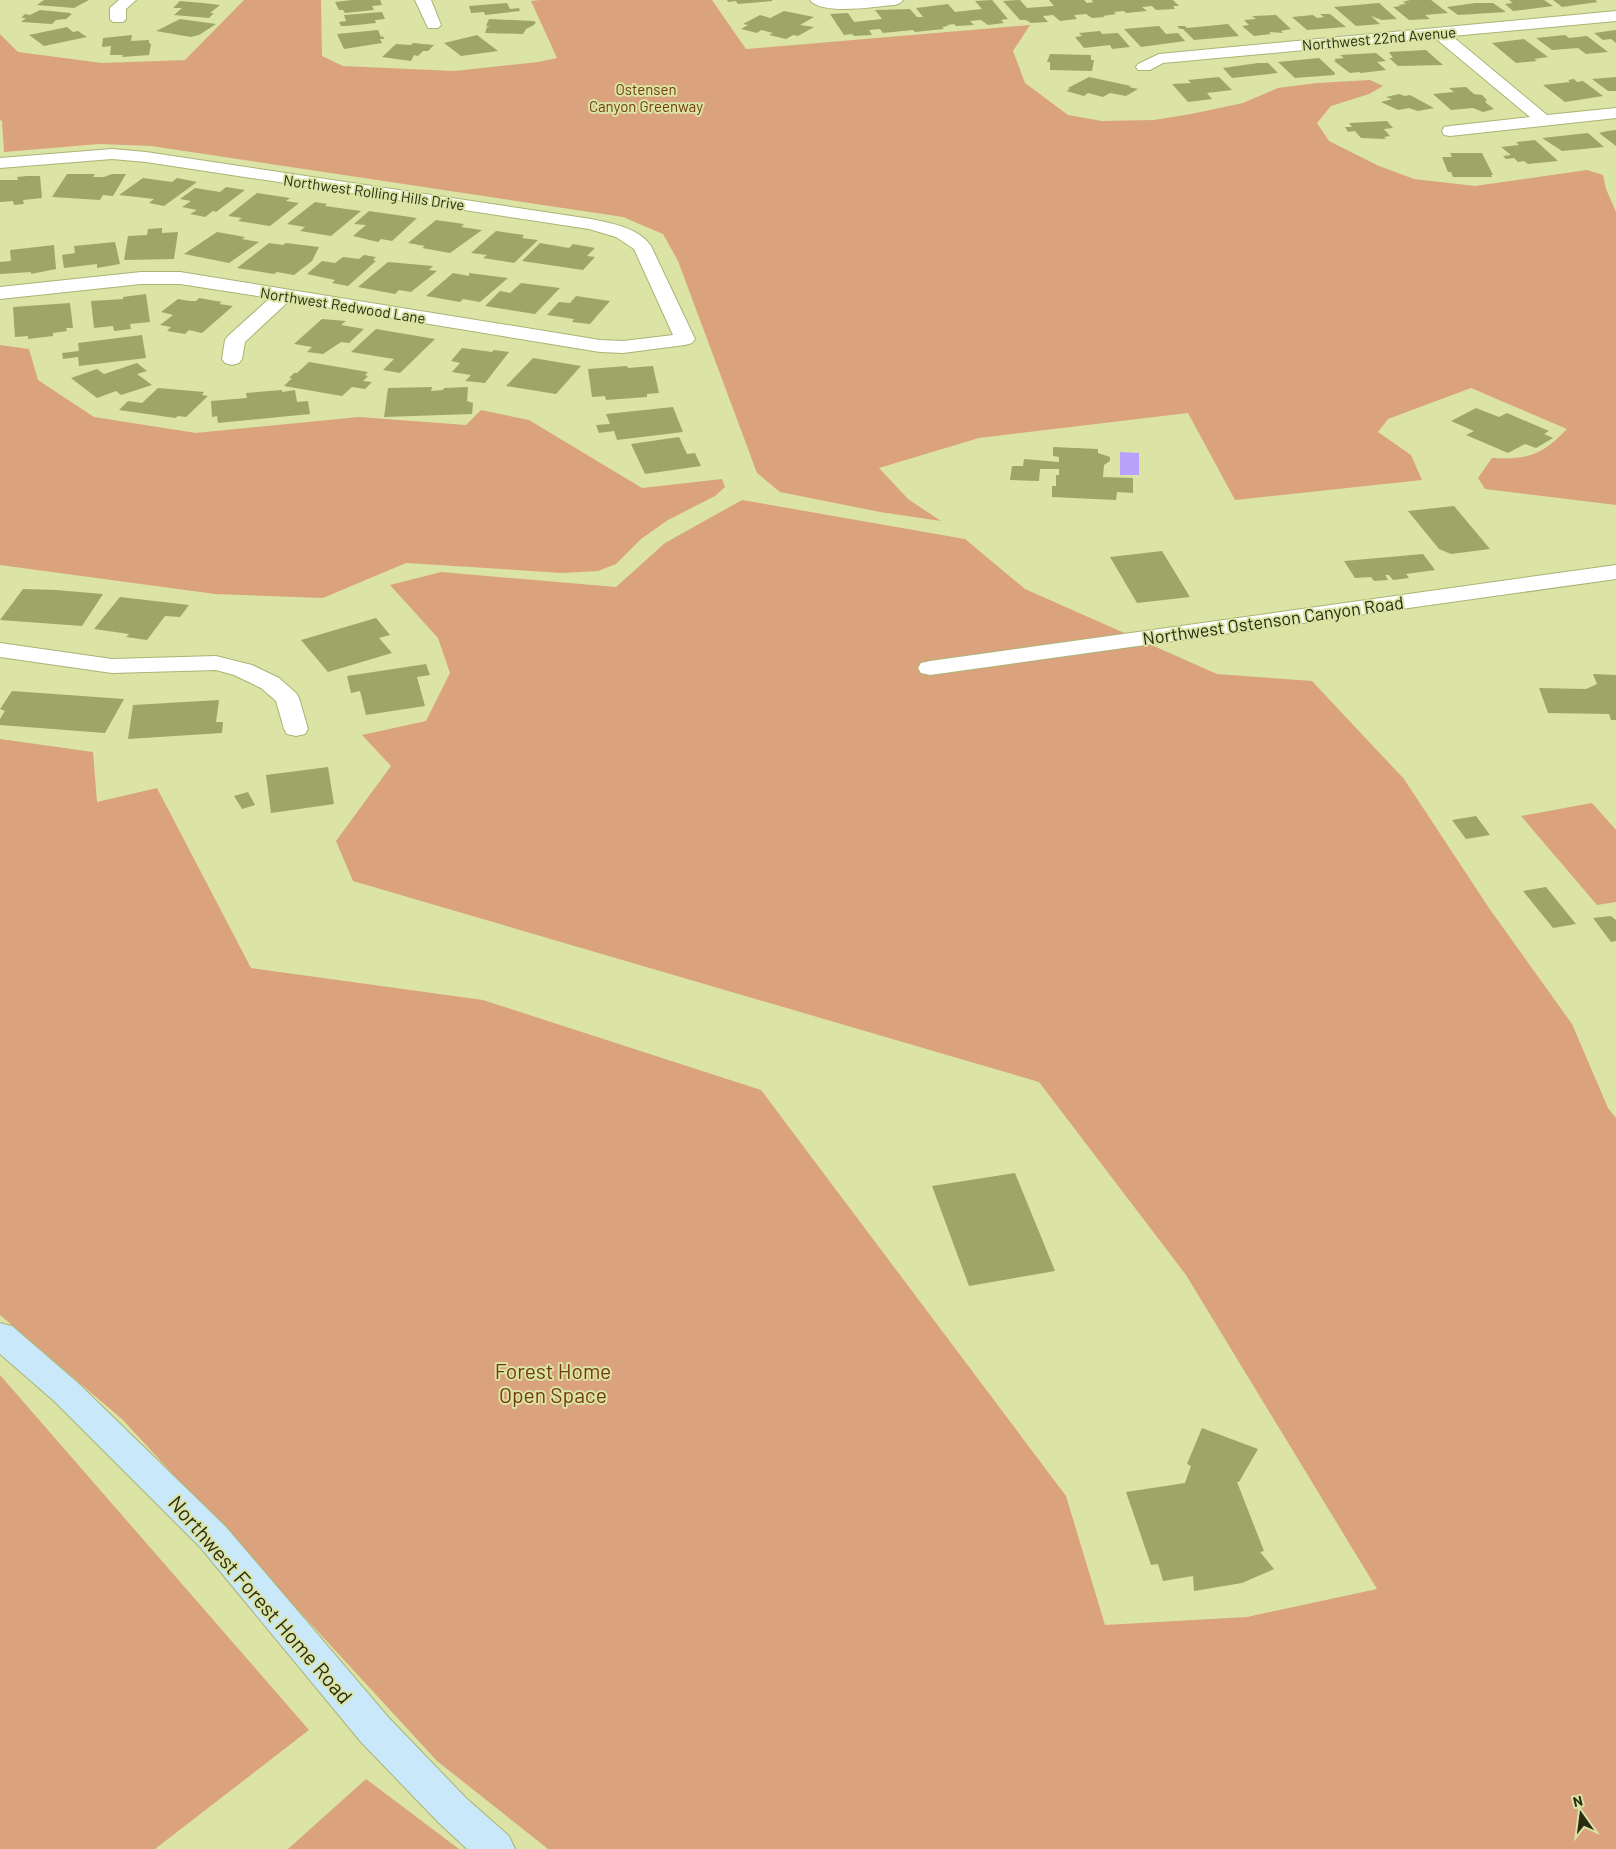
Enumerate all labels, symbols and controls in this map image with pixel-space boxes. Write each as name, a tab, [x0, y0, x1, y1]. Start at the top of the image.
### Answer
street label: Northwest 22nd Avenue	[1301, 22, 1457, 54]
park label: Ostensen Canyon Greenway	[589, 80, 703, 115]
street label: Northwest Rolling Hills Drive	[282, 170, 466, 214]
street label: Northwest Redwood Lane	[259, 283, 427, 327]
street label: Northwest Ostenson Canyon Road	[1141, 591, 1405, 649]
park label: Forest Home Open Space	[495, 1358, 611, 1407]
street label: Northwest Forest Home Road	[164, 1490, 358, 1708]
north arrow	[1556, 1789, 1606, 1839]
text: N	[1571, 1792, 1584, 1810]

